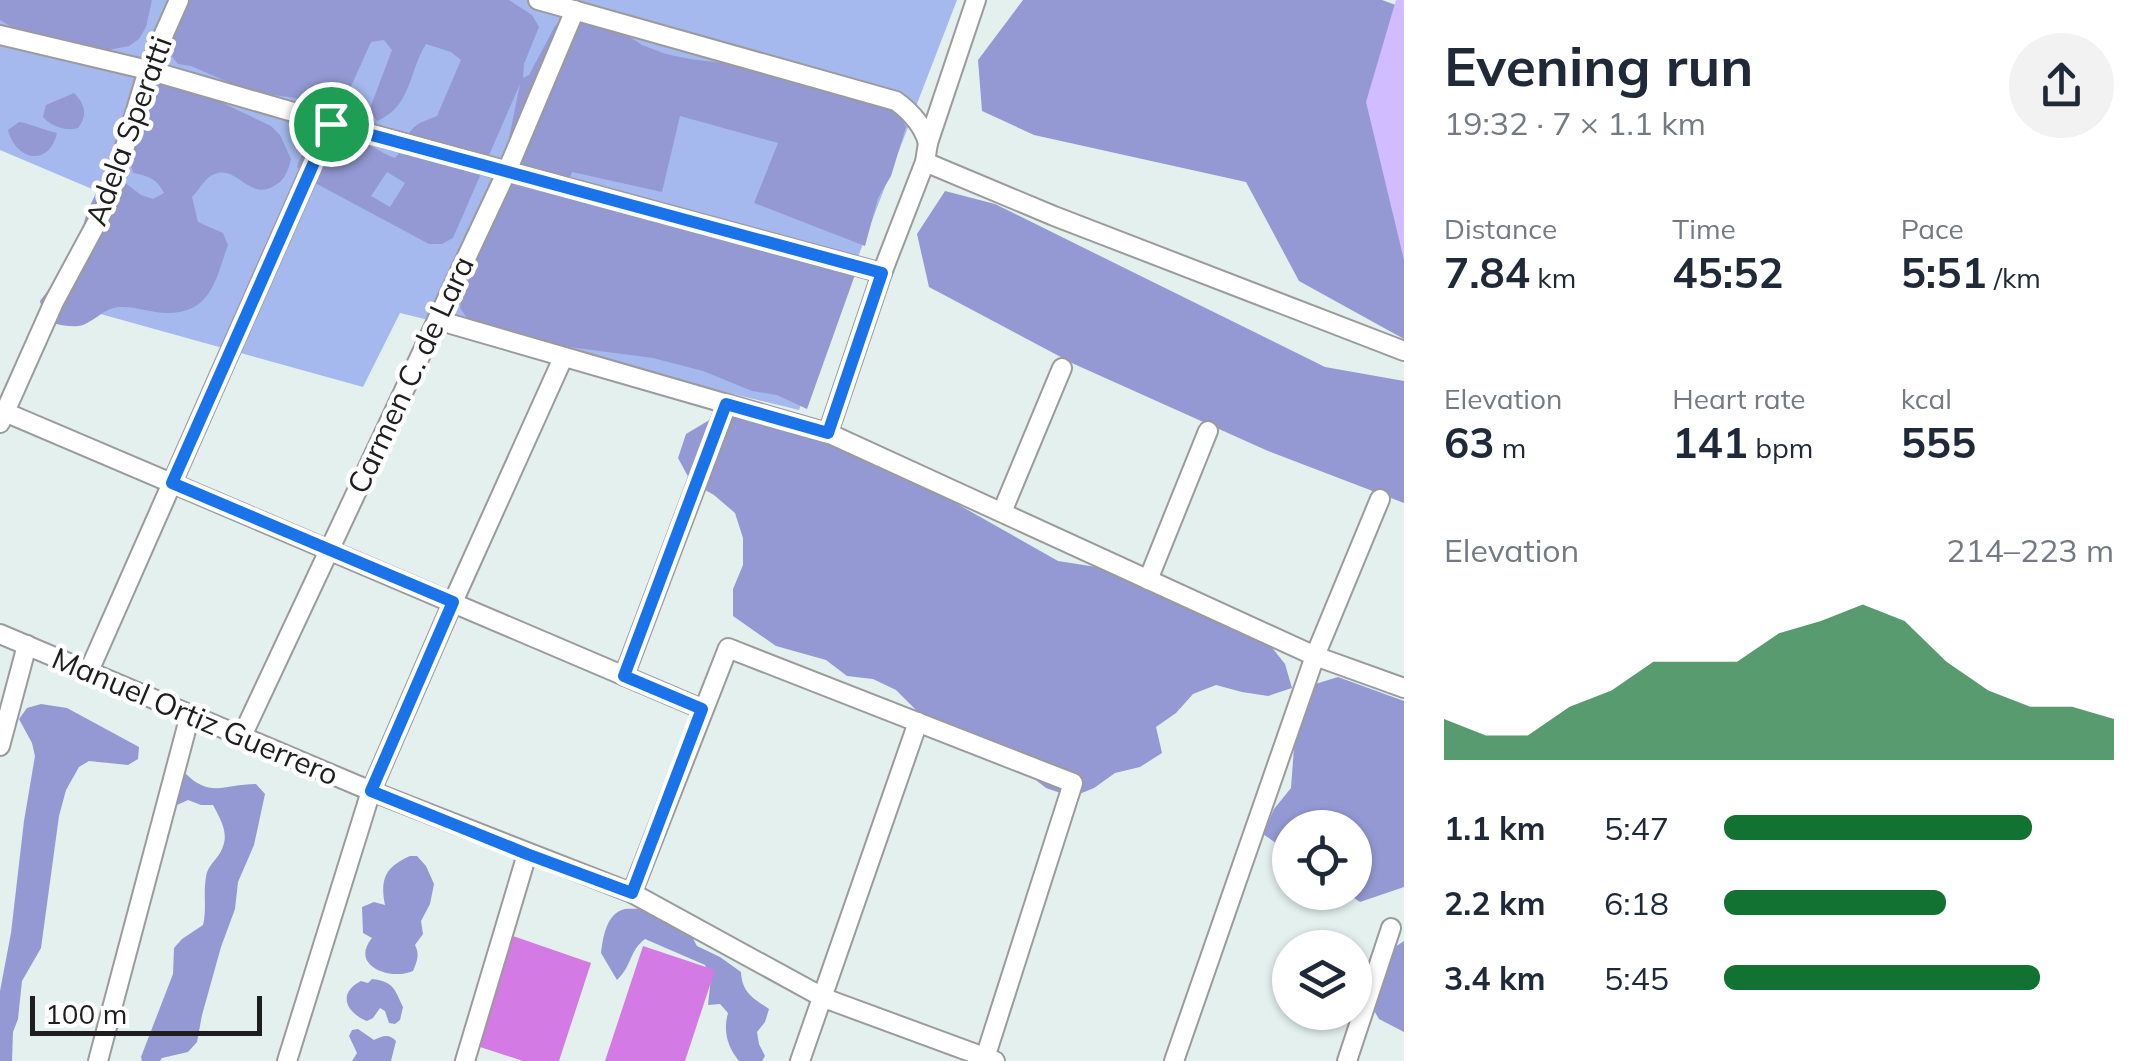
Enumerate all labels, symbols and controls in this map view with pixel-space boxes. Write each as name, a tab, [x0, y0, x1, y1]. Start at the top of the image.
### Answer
street label: Adela Speratti	[76, 31, 180, 231]
text: Evening run	[1444, 31, 1753, 100]
button: share	[2009, 33, 2114, 138]
pin	[289, 82, 374, 167]
icon: arrive	[304, 97, 359, 152]
text: 19:32 · 7 × 1.1 km	[1444, 103, 1706, 143]
text: Distance	[1444, 211, 1557, 246]
text: Time	[1672, 211, 1736, 246]
text: Pace	[1901, 211, 1964, 246]
text: 7.84	[1444, 246, 1530, 299]
text: 45:52	[1672, 246, 1784, 299]
text: 5:51	[1901, 246, 1987, 299]
street label: Carmen C. de Lara	[338, 250, 482, 499]
text: km	[1530, 260, 1576, 295]
text: /km	[1987, 260, 2041, 295]
text: Elevation	[1444, 381, 1562, 416]
text: Heart rate	[1672, 381, 1806, 416]
text: kcal	[1901, 381, 1952, 416]
text: 63	[1444, 416, 1494, 469]
text: 141	[1672, 416, 1748, 469]
text: 555	[1901, 416, 1976, 469]
text: m	[1494, 430, 1526, 465]
text: bpm	[1748, 430, 1813, 465]
text: Elevation	[1444, 530, 1579, 570]
text: 214–223 m	[1946, 530, 2114, 570]
street label: Manuel Ortiz Guerrero	[47, 639, 344, 794]
text: 1.1 km	[1444, 808, 1546, 848]
text: 5:47	[1604, 808, 1669, 848]
map controls	[1272, 810, 1372, 1030]
button: locate	[1272, 810, 1372, 910]
text: 2.2 km	[1444, 883, 1546, 923]
text: 6:18	[1604, 883, 1669, 923]
button: layers	[1272, 930, 1372, 1030]
text: 3.4 km	[1444, 958, 1546, 998]
text: 5:45	[1604, 958, 1669, 998]
scale bar	[30, 991, 262, 1036]
text: 100 m	[45, 996, 127, 1031]

